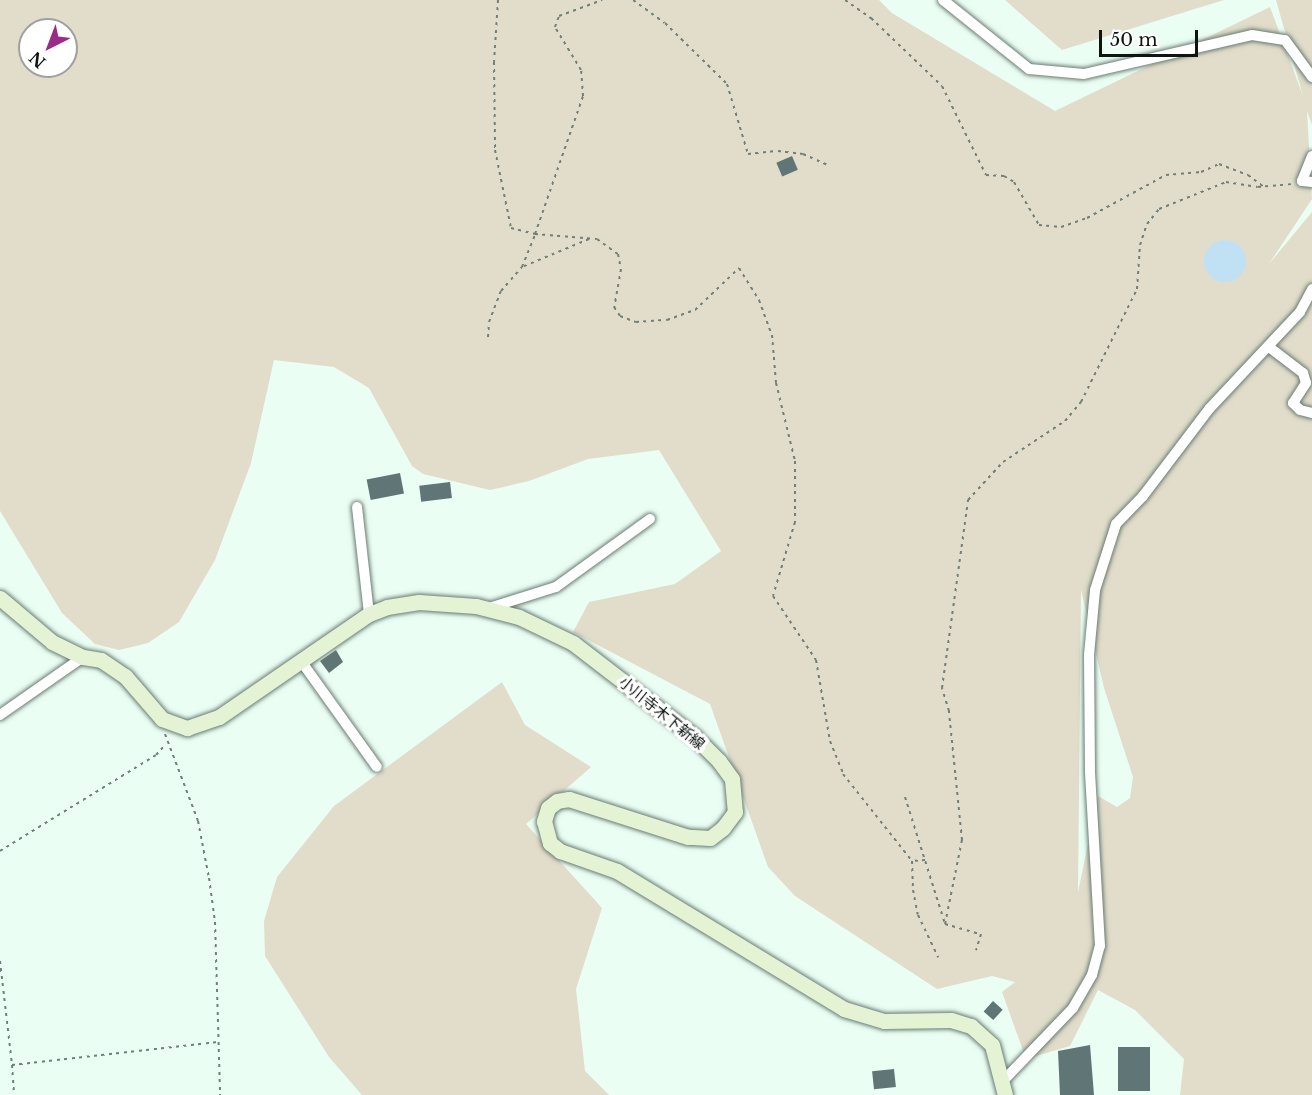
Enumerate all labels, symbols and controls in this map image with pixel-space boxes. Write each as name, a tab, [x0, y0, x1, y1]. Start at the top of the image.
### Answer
north arrow	[18, 18, 78, 78]
scale bar	[1102, 18, 1201, 56]
text: 50 m	[1110, 29, 1158, 51]
text: N	[25, 47, 50, 72]
street label: 小川寺木下新線	[616, 673, 708, 753]

